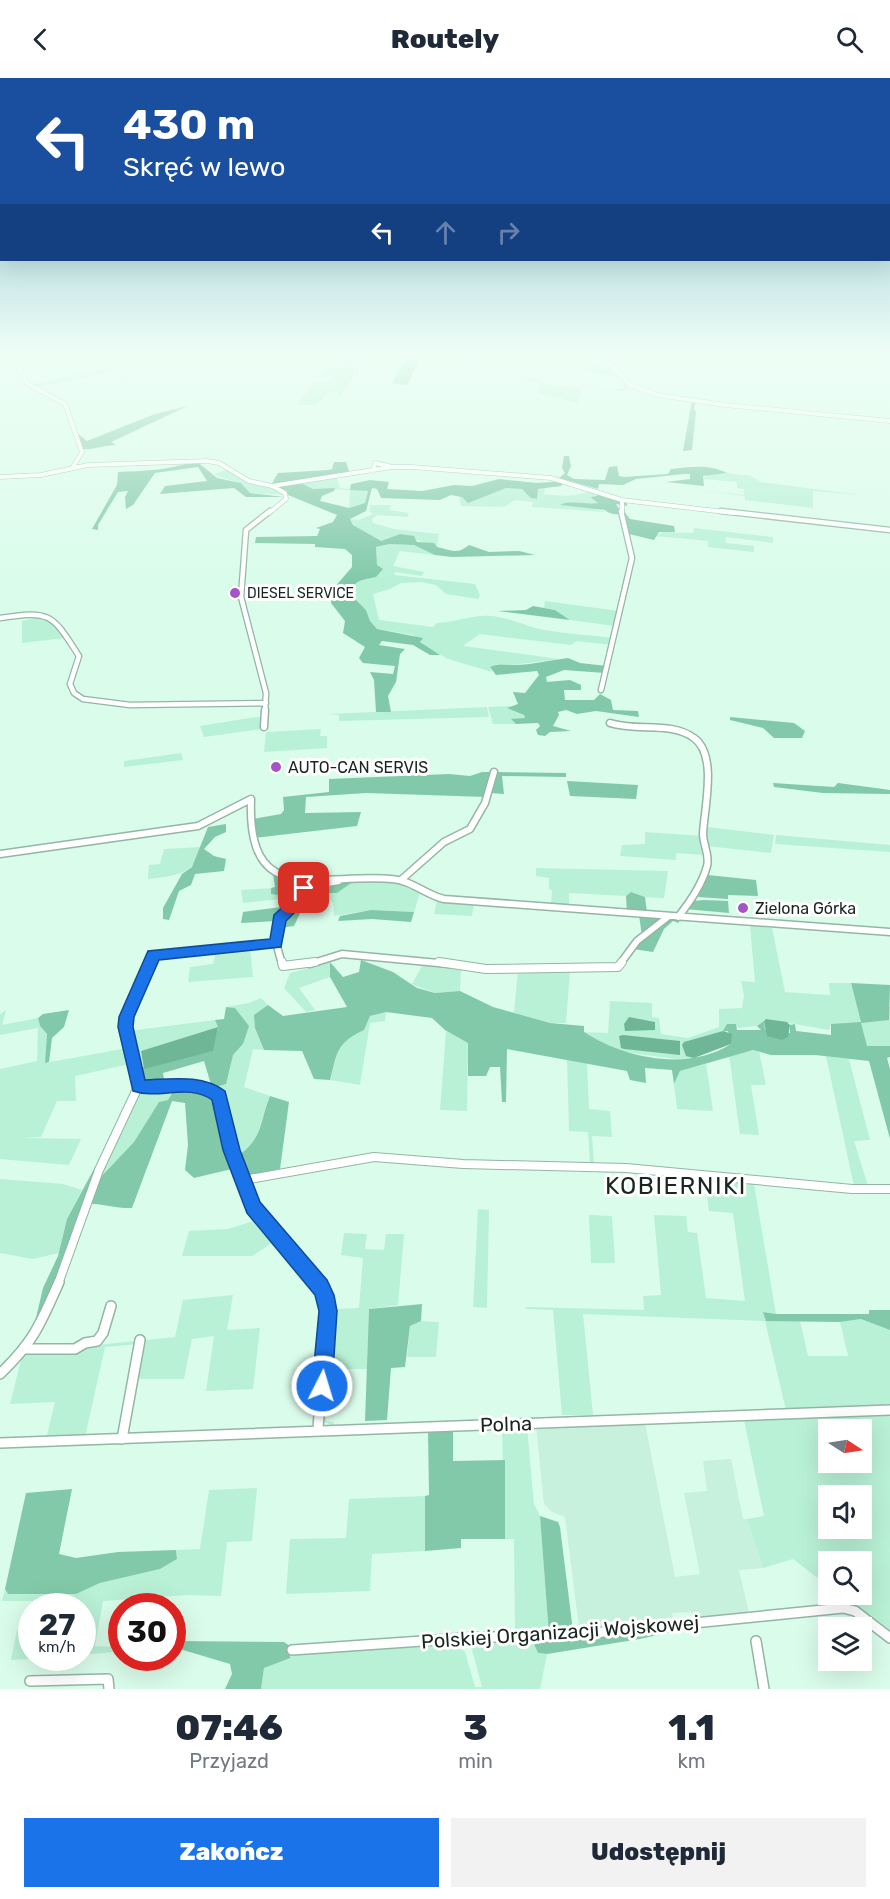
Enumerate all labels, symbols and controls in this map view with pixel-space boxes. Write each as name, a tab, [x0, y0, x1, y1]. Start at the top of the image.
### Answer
icon: back	[24, 23, 57, 56]
text: Routely	[391, 23, 499, 55]
icon: search	[833, 23, 866, 56]
text: 430 m	[123, 100, 255, 150]
icon: left	[24, 102, 102, 180]
text: Skręć w lewo	[123, 151, 286, 183]
icon: left	[366, 216, 399, 249]
icon: ahead	[429, 216, 462, 249]
icon: right	[492, 216, 525, 249]
place label: DIESEL SERVICE	[247, 585, 354, 602]
marker: DIESEL SERVICE	[228, 586, 242, 600]
place label: AUTO-CAN SERVIS	[288, 758, 428, 777]
marker: AUTO-CAN SERVIS	[269, 760, 283, 774]
pin	[278, 862, 329, 913]
icon: arrive	[287, 871, 320, 904]
place label: Zielona Górka	[755, 899, 856, 918]
marker: Zielona Górka	[736, 901, 750, 915]
district label: KOBIERNIKI	[605, 1172, 747, 1200]
position arrow	[290, 1354, 354, 1418]
street label: Polna	[479, 1411, 533, 1437]
north arrow	[818, 1419, 872, 1473]
map controls	[818, 1419, 872, 1671]
button: sound	[818, 1485, 872, 1539]
button: search	[818, 1551, 872, 1605]
speed limit sign: 30	[108, 1593, 186, 1671]
text: 27	[39, 1607, 75, 1643]
street label: Polskiej Organizacji Wojskowej	[420, 1610, 700, 1654]
button: layers	[818, 1617, 872, 1671]
text: km/h	[38, 1638, 76, 1656]
text: 07:46	[175, 1706, 283, 1749]
text: 3	[463, 1706, 488, 1749]
text: 1.1	[668, 1706, 715, 1749]
text: Przyjazd	[189, 1749, 269, 1773]
text: min	[458, 1749, 493, 1773]
text: km	[677, 1749, 705, 1773]
button: Zakończ	[24, 1818, 439, 1887]
button: Udostępnij	[451, 1818, 866, 1887]

